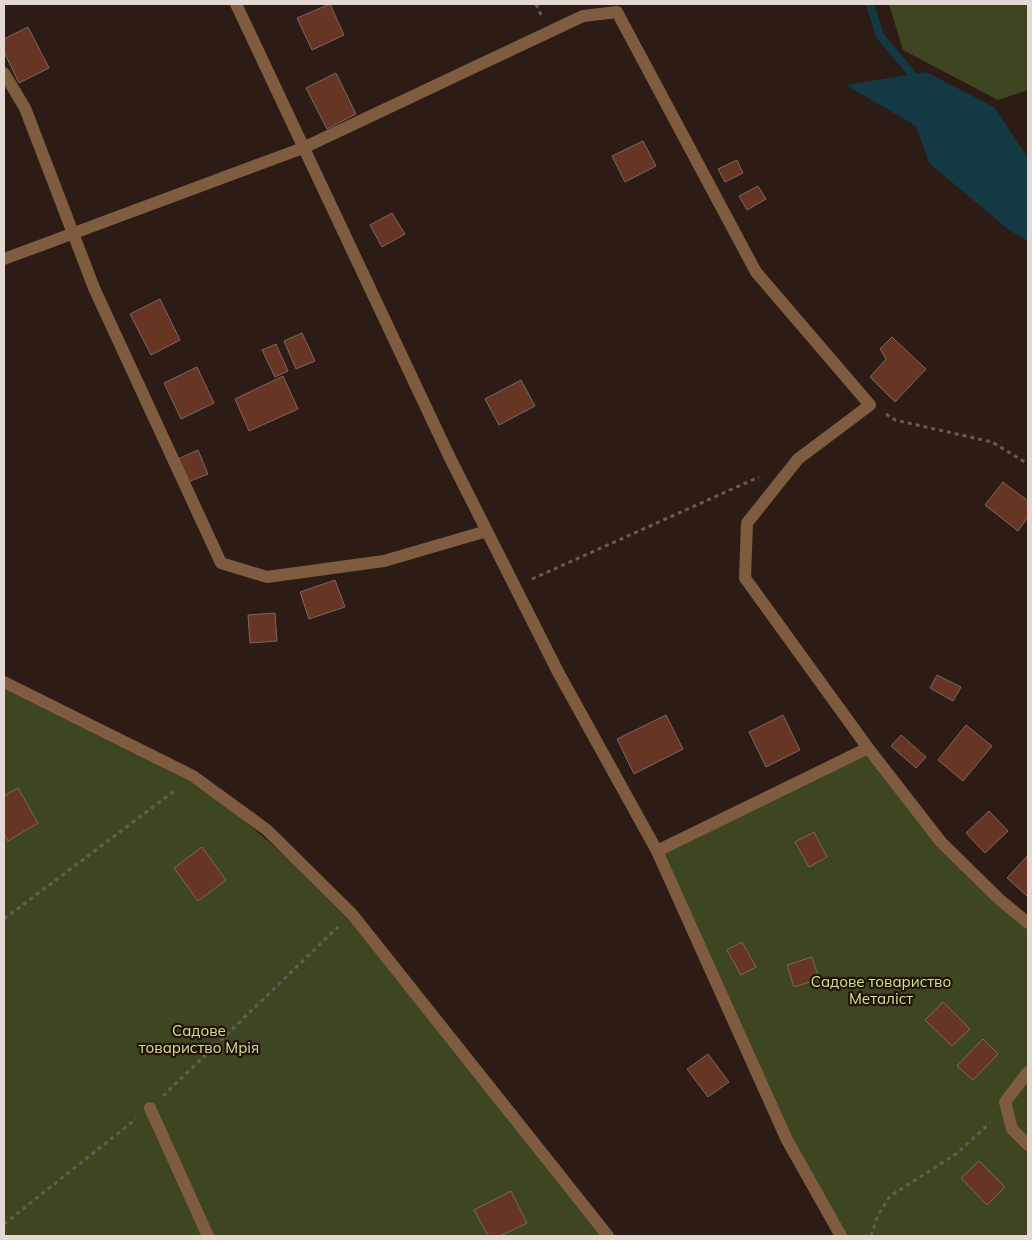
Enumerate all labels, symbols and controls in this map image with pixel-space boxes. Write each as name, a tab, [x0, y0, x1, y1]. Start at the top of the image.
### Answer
park label: Садове товариство Металіст	[811, 972, 951, 1008]
park label: Садове товариство Мрія	[139, 1021, 259, 1057]

